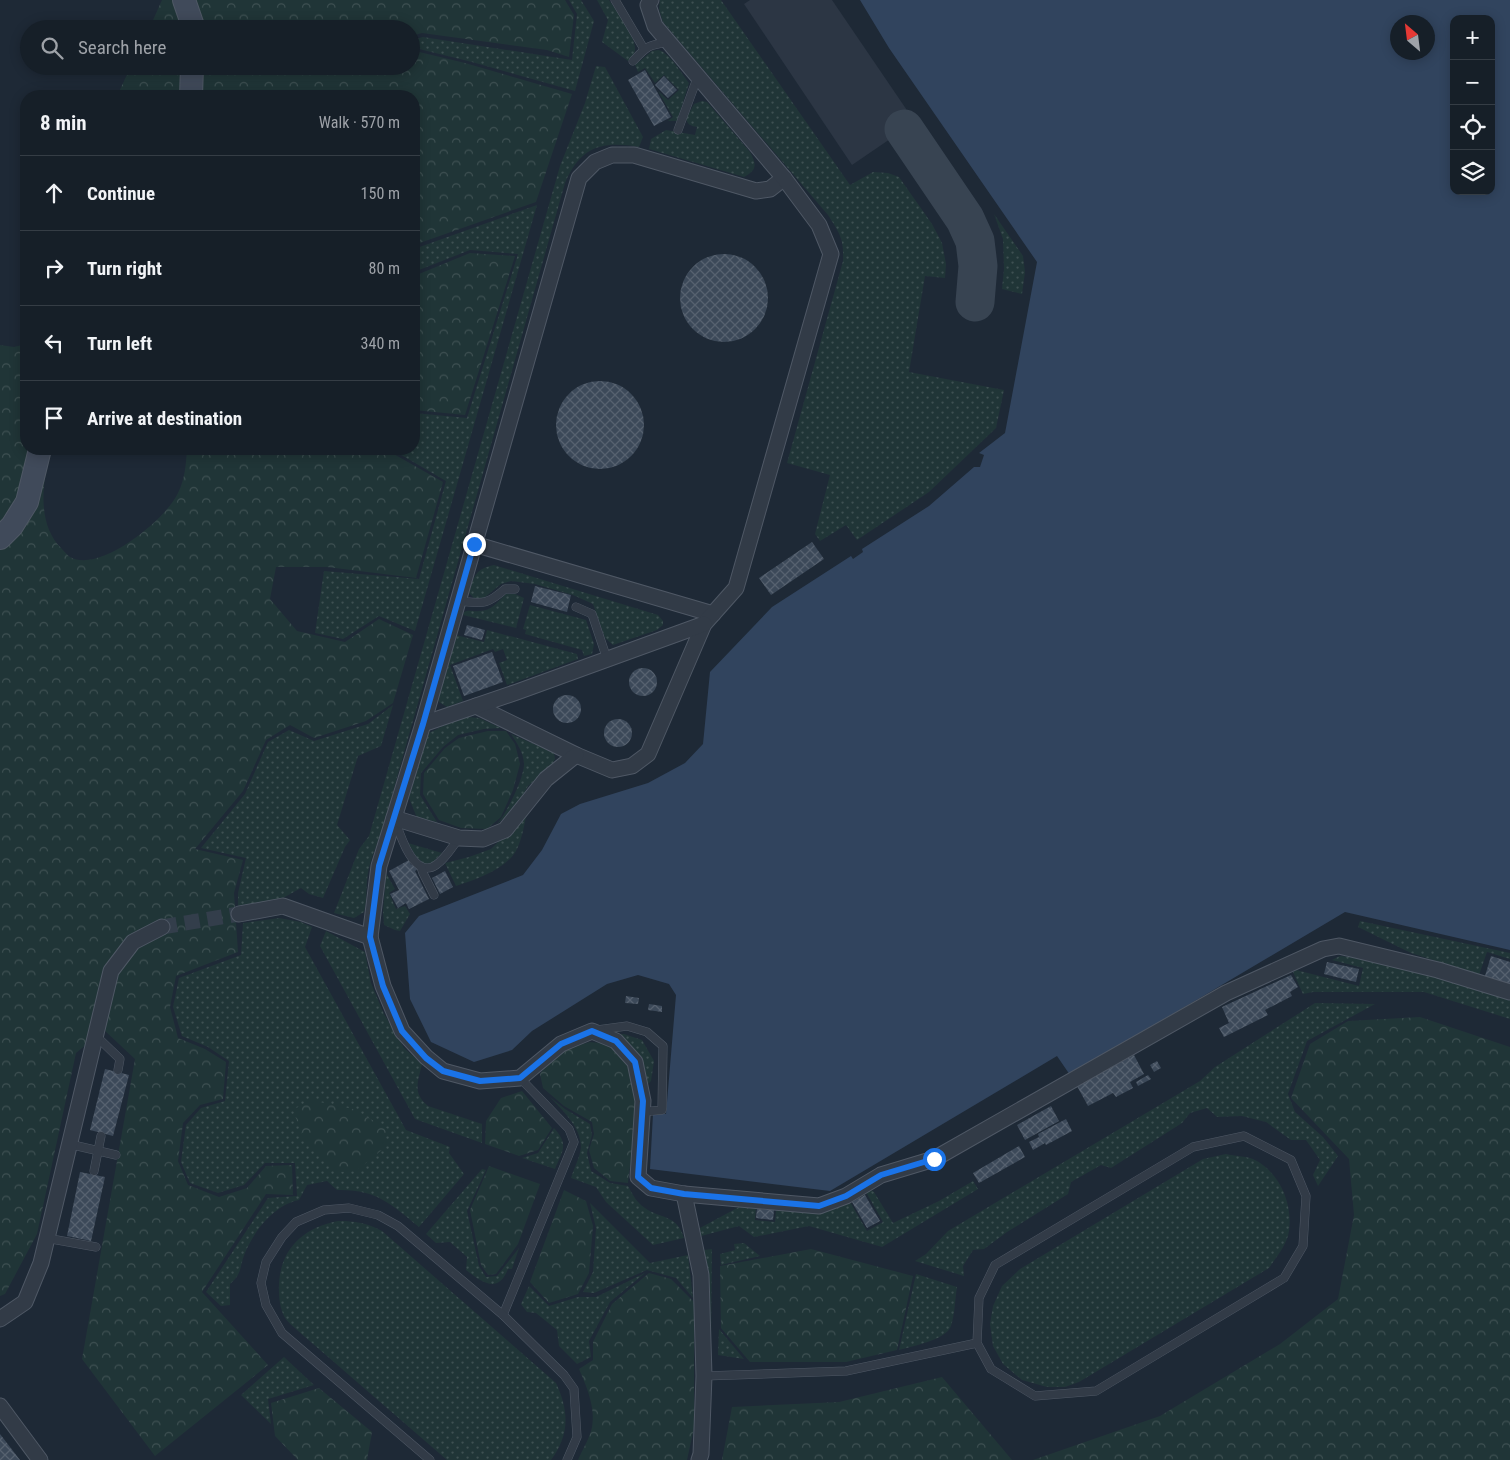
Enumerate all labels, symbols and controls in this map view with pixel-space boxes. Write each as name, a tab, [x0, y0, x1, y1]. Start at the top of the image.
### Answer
north arrow	[1390, 15, 1435, 60]
map controls	[1450, 15, 1495, 195]
button: +	[1450, 15, 1495, 60]
search box	[20, 20, 420, 75]
icon: search	[38, 34, 66, 62]
text: Search here	[78, 36, 166, 59]
button: −	[1450, 60, 1495, 105]
button: locate	[1450, 105, 1495, 150]
text: 8 min	[40, 111, 87, 135]
text: Walk · 570 m	[319, 113, 400, 132]
button: layers	[1450, 150, 1495, 195]
icon: ahead	[40, 179, 68, 207]
text: Continue	[87, 182, 155, 205]
text: 150 m	[361, 184, 400, 203]
icon: right	[40, 254, 68, 282]
text: Turn right	[87, 257, 162, 280]
text: 80 m	[368, 259, 400, 278]
icon: left	[40, 329, 68, 357]
text: Turn left	[87, 332, 152, 355]
text: 340 m	[361, 334, 400, 353]
icon: arrive	[40, 404, 68, 432]
text: Arrive at destination	[87, 407, 242, 430]
route end	[463, 533, 486, 556]
route start	[923, 1148, 946, 1171]

